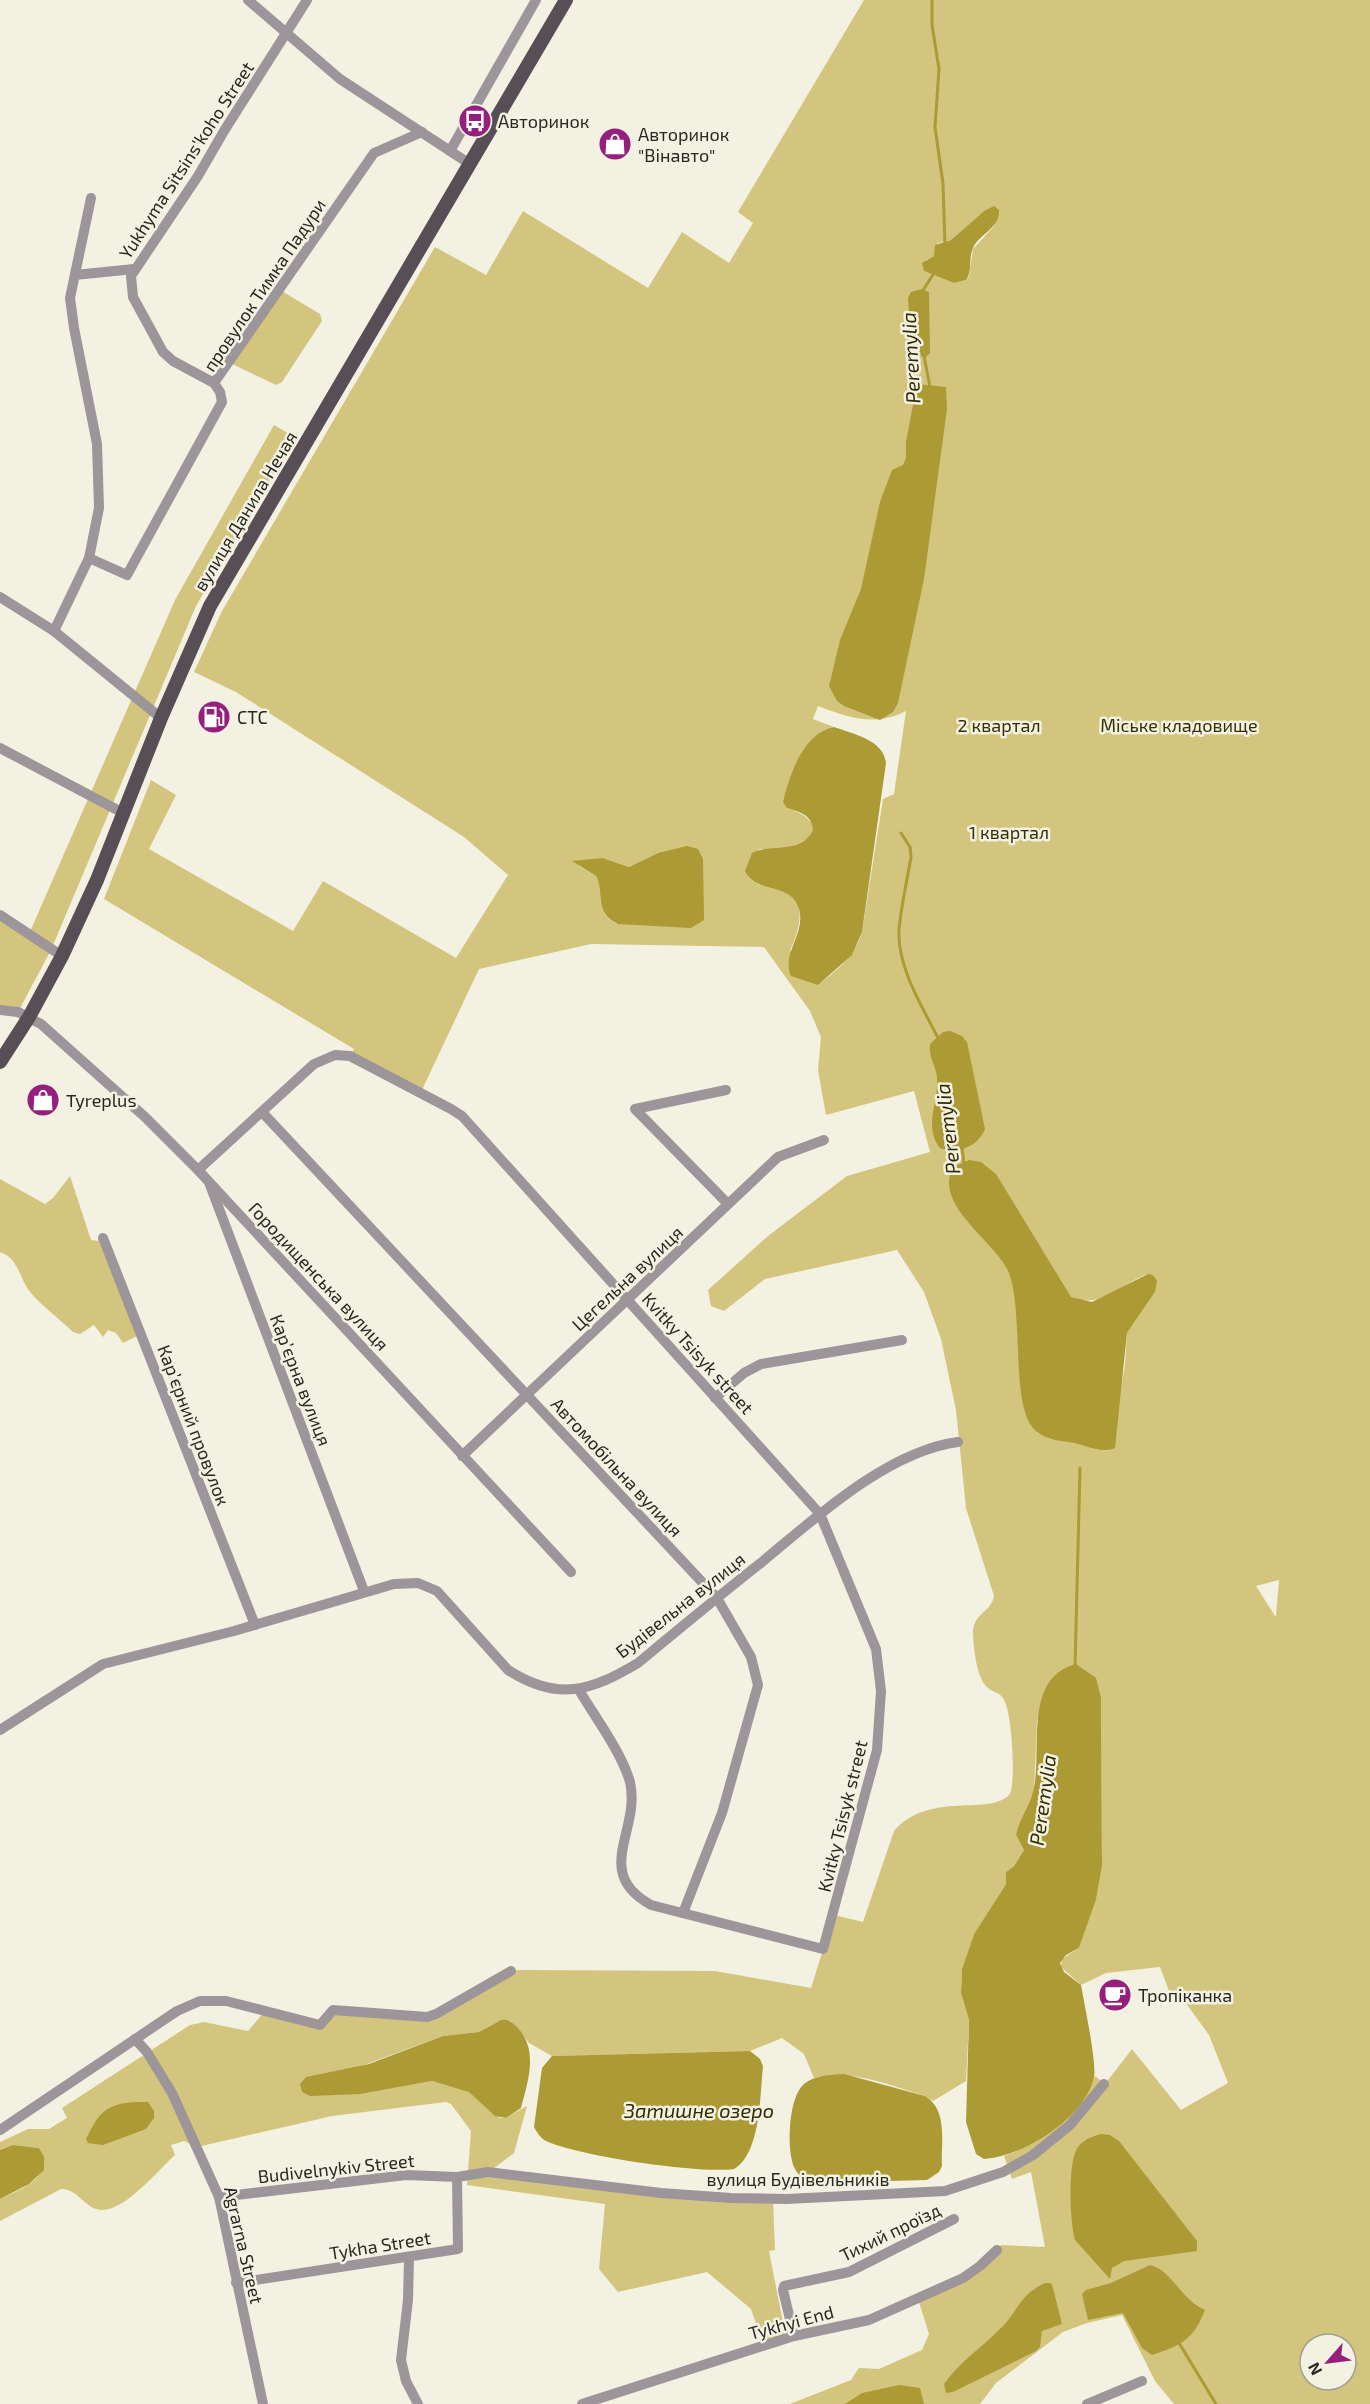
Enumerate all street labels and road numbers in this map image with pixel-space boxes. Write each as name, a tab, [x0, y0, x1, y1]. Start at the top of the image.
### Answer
street label: Yukhyma Sitsins'koho Street	[114, 57, 258, 263]
street label: провулок Тимка Падури	[198, 194, 330, 376]
street label: вулиця Данила Нечая	[189, 427, 301, 595]
street label: Городищенська вулиця	[244, 1197, 394, 1355]
street label: Цегельна вулиця	[567, 1221, 687, 1335]
street label: Kvitky Tsisyk street	[638, 1288, 758, 1418]
street label: Карʼєрна вулиця	[266, 1311, 336, 1449]
street label: Карʼєрний провулок	[153, 1342, 235, 1509]
street label: Автомобільна вулиця	[547, 1393, 687, 1541]
street label: Будівельна вулиця	[611, 1548, 749, 1662]
street label: Kvitky Tsisyk street	[812, 1738, 872, 1894]
street label: Budivelnykiv Street	[257, 2149, 416, 2187]
street label: вулиця Будівельників	[707, 2168, 889, 2190]
street label: Agrarna Street	[220, 2184, 268, 2306]
street label: Тихий проїзд	[836, 2198, 944, 2266]
street label: Tykha Street	[328, 2226, 432, 2264]
street label: Tykhyi End	[746, 2300, 836, 2344]

